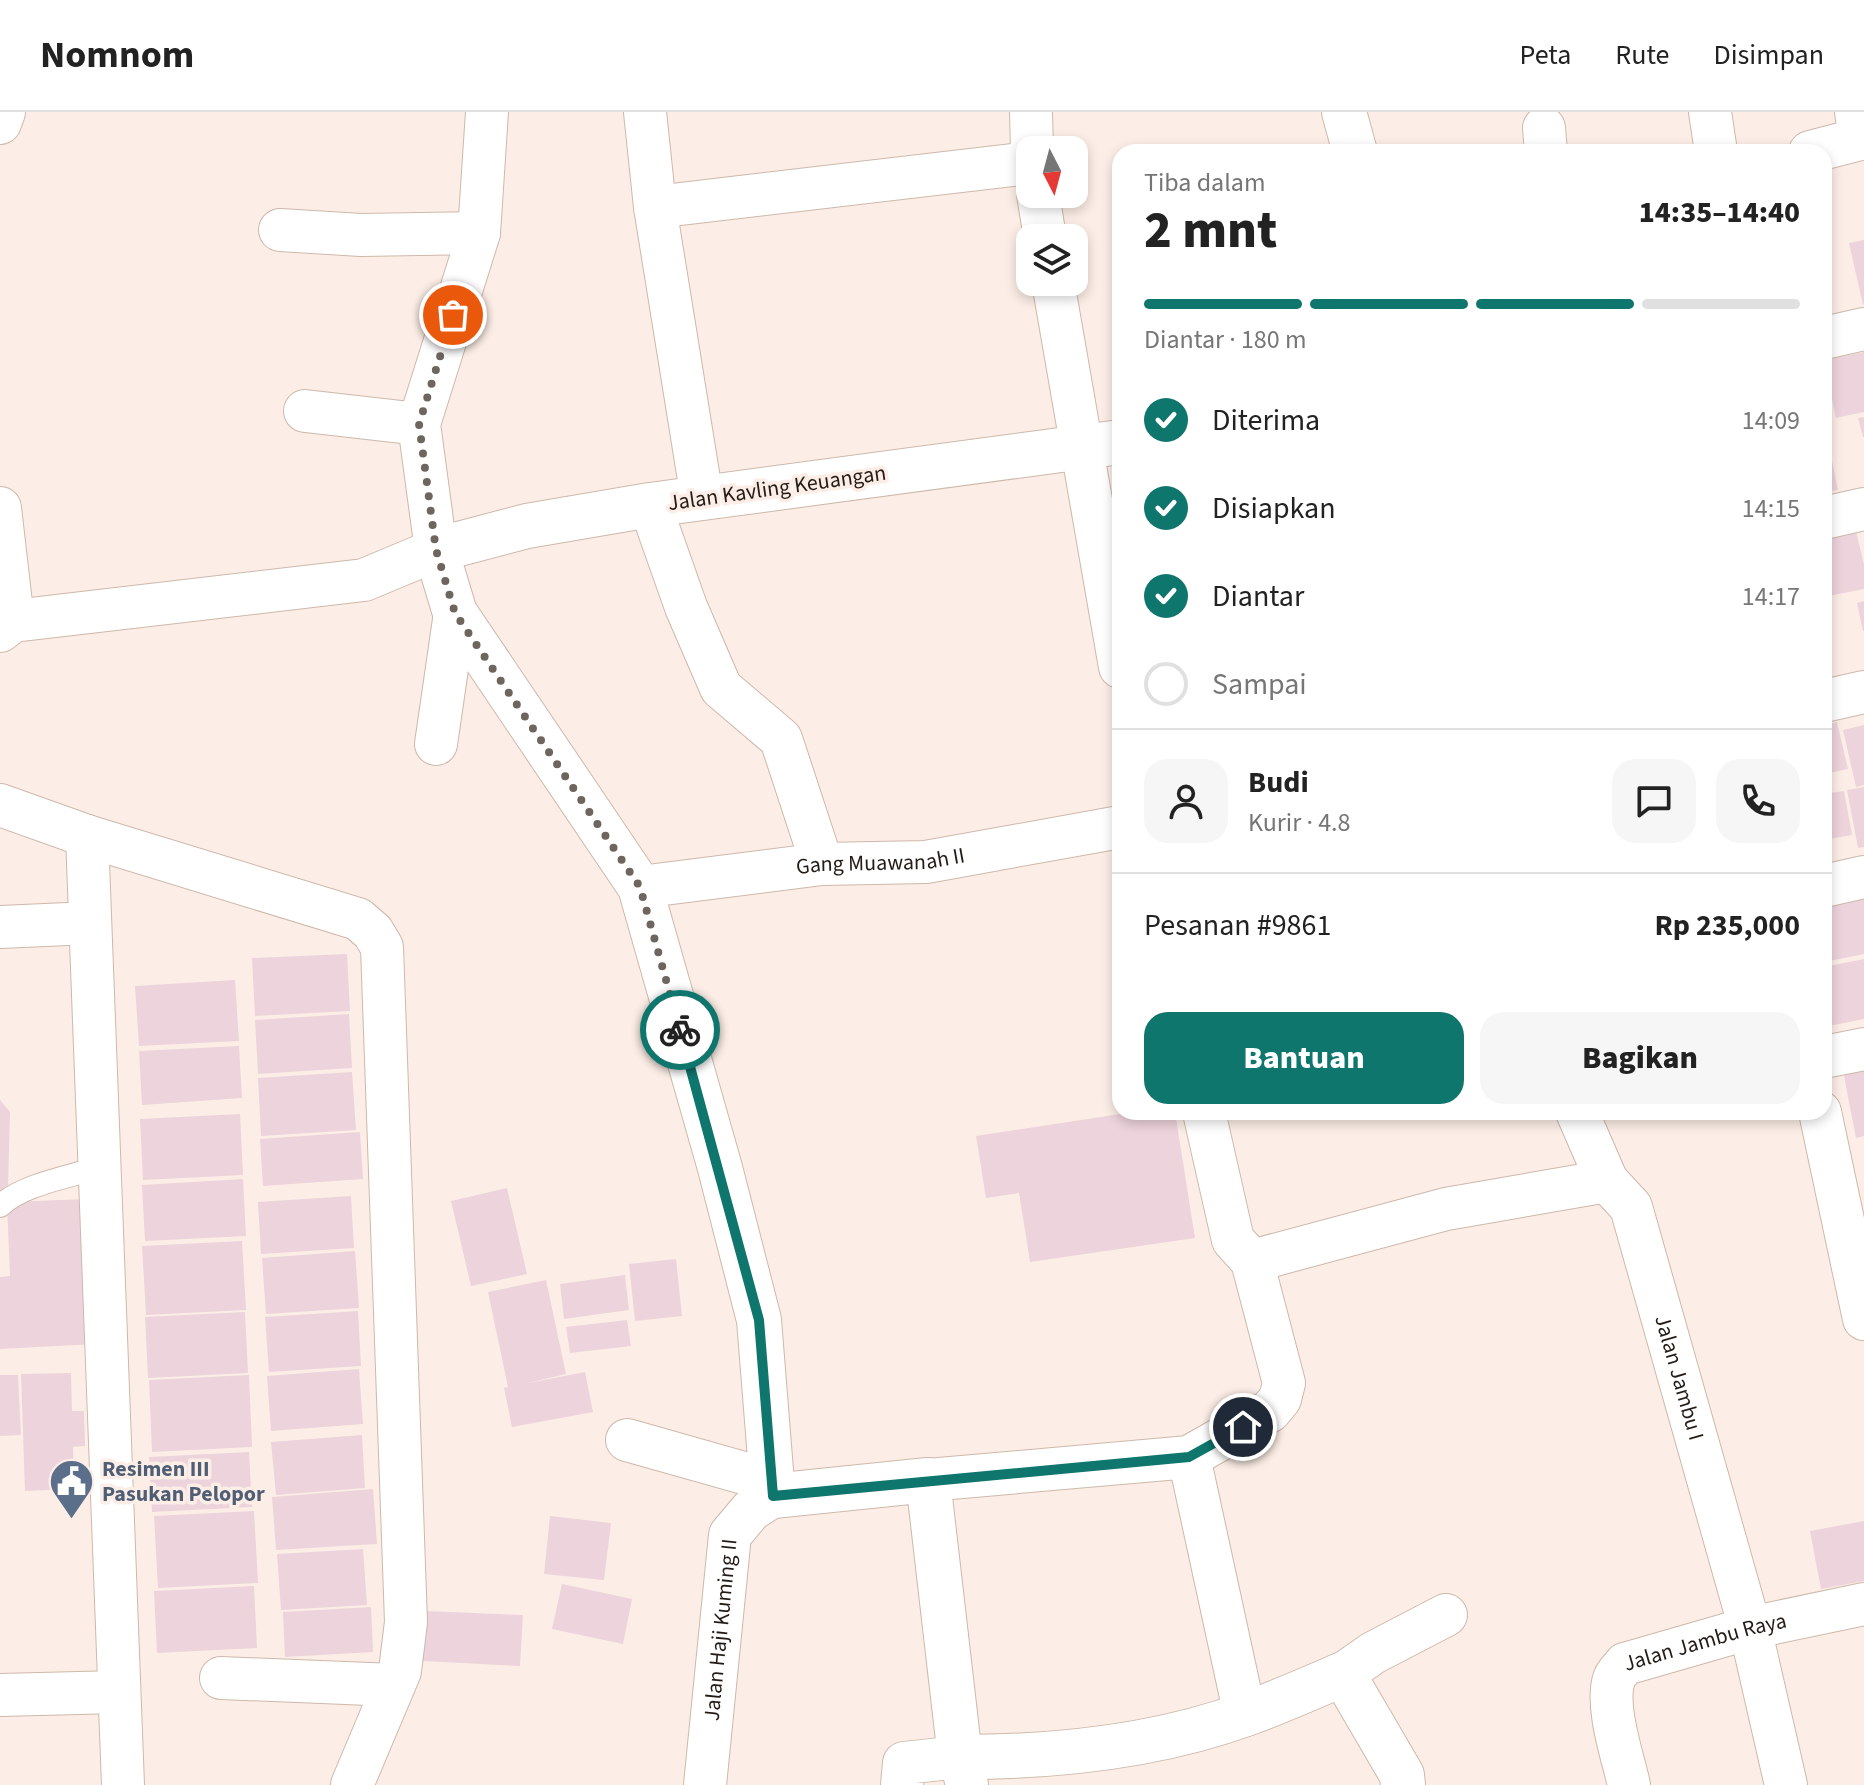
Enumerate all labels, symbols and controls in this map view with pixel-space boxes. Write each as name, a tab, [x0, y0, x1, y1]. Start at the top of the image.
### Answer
text: Nomnom	[40, 28, 194, 82]
text: Peta	[1520, 35, 1571, 75]
text: Rute	[1615, 35, 1669, 75]
text: Disimpan	[1713, 35, 1824, 75]
north arrow	[1016, 136, 1088, 208]
map controls	[1016, 136, 1088, 296]
text: Tiba dalam	[1144, 164, 1265, 201]
text: 14:35–14:40	[1639, 191, 1800, 234]
text: 2 mnt	[1144, 194, 1277, 268]
button: layers	[1016, 224, 1088, 296]
pin	[419, 281, 487, 349]
icon: bag	[431, 293, 475, 337]
text: Diantar · 180 m	[1144, 321, 1306, 358]
icon: check	[1144, 398, 1188, 442]
text: Diterima	[1212, 399, 1320, 442]
text: 14:09	[1742, 402, 1800, 439]
street label: Jalan Kavling Keuangan	[666, 457, 888, 519]
icon: check	[1144, 486, 1188, 530]
text: Disiapkan	[1212, 487, 1336, 530]
text: 14:15	[1742, 490, 1800, 527]
icon: check	[1144, 574, 1188, 618]
text: Diantar	[1212, 575, 1304, 618]
text: 14:17	[1742, 578, 1800, 615]
text: Sampai	[1212, 663, 1307, 706]
button: person	[1144, 759, 1228, 843]
button: chat	[1612, 759, 1696, 843]
button: phone	[1716, 759, 1800, 843]
text: Budi	[1248, 761, 1309, 804]
text: Kurir · 4.8	[1248, 804, 1350, 841]
street label: Gang Muawanah II	[794, 839, 967, 883]
text: Pesanan #9861	[1144, 904, 1331, 947]
text: Rp 235,000	[1654, 904, 1800, 947]
courier	[640, 990, 720, 1070]
icon: bike	[658, 1008, 702, 1052]
button: Bantuan	[1144, 1012, 1464, 1104]
button: Bagikan	[1480, 1012, 1800, 1104]
street label: Jalan Jambu I	[1646, 1311, 1712, 1444]
pin	[1209, 1393, 1277, 1461]
icon: home	[1221, 1405, 1265, 1449]
place label: Resimen III Pasukan Pelopor	[102, 1453, 265, 1510]
public building icon: Resimen III Pasukan Pelopor	[47, 1458, 95, 1521]
street label: Jalan Haji Kuming II	[696, 1537, 746, 1722]
street label: Jalan Jambu Raya	[1620, 1605, 1789, 1680]

